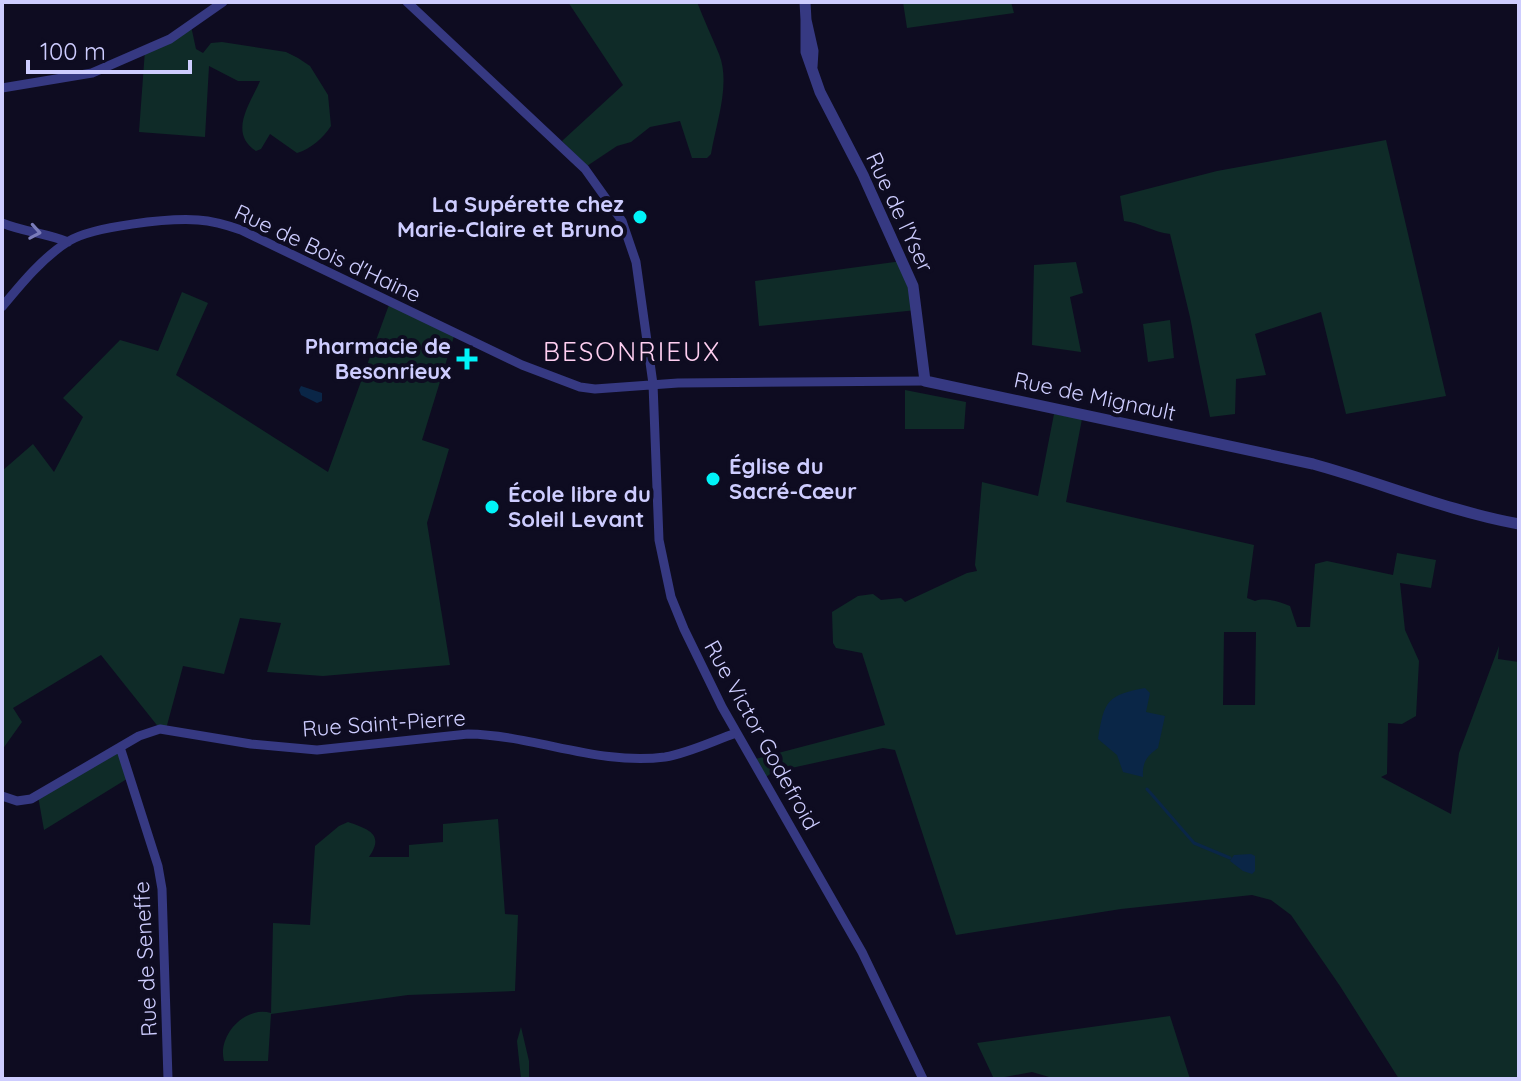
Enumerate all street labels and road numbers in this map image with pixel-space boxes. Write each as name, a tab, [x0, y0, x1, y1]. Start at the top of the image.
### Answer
street label: Rue de l'Yser	[860, 147, 940, 277]
street label: Rue de Bois d'Haine	[230, 198, 426, 308]
street label: Rue de Mignault	[1012, 365, 1178, 427]
street label: Rue Victor Godefroid	[698, 635, 826, 835]
street label: Rue Saint-Pierre	[301, 703, 467, 743]
street label: Rue de Seneffe	[127, 881, 163, 1037]

